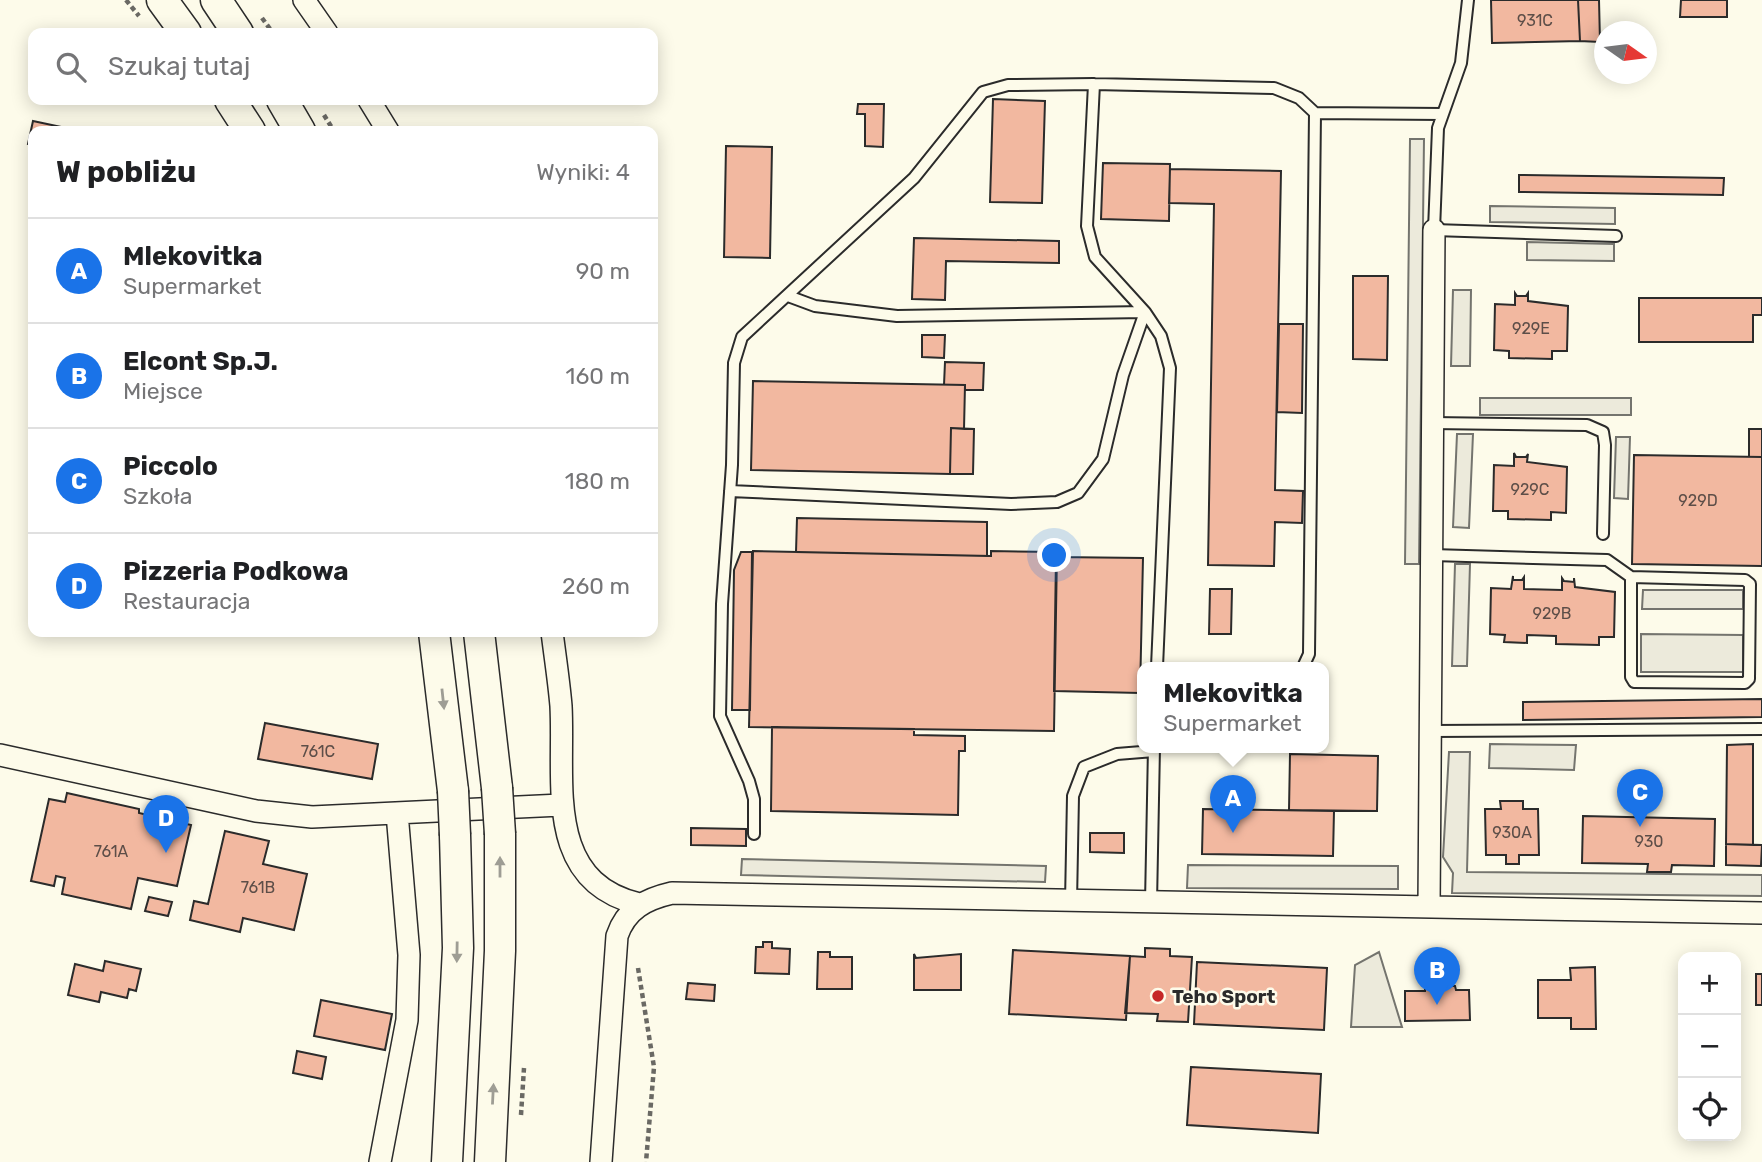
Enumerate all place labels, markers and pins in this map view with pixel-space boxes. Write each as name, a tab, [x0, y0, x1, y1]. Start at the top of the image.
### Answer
pin: C	[1617, 769, 1663, 827]
pin: A	[1210, 775, 1256, 833]
pin: D	[143, 795, 189, 853]
pin: B	[1414, 947, 1460, 1005]
place label: Teho Sport	[1172, 985, 1275, 1008]
marker: Teho Sport	[1150, 988, 1166, 1004]

